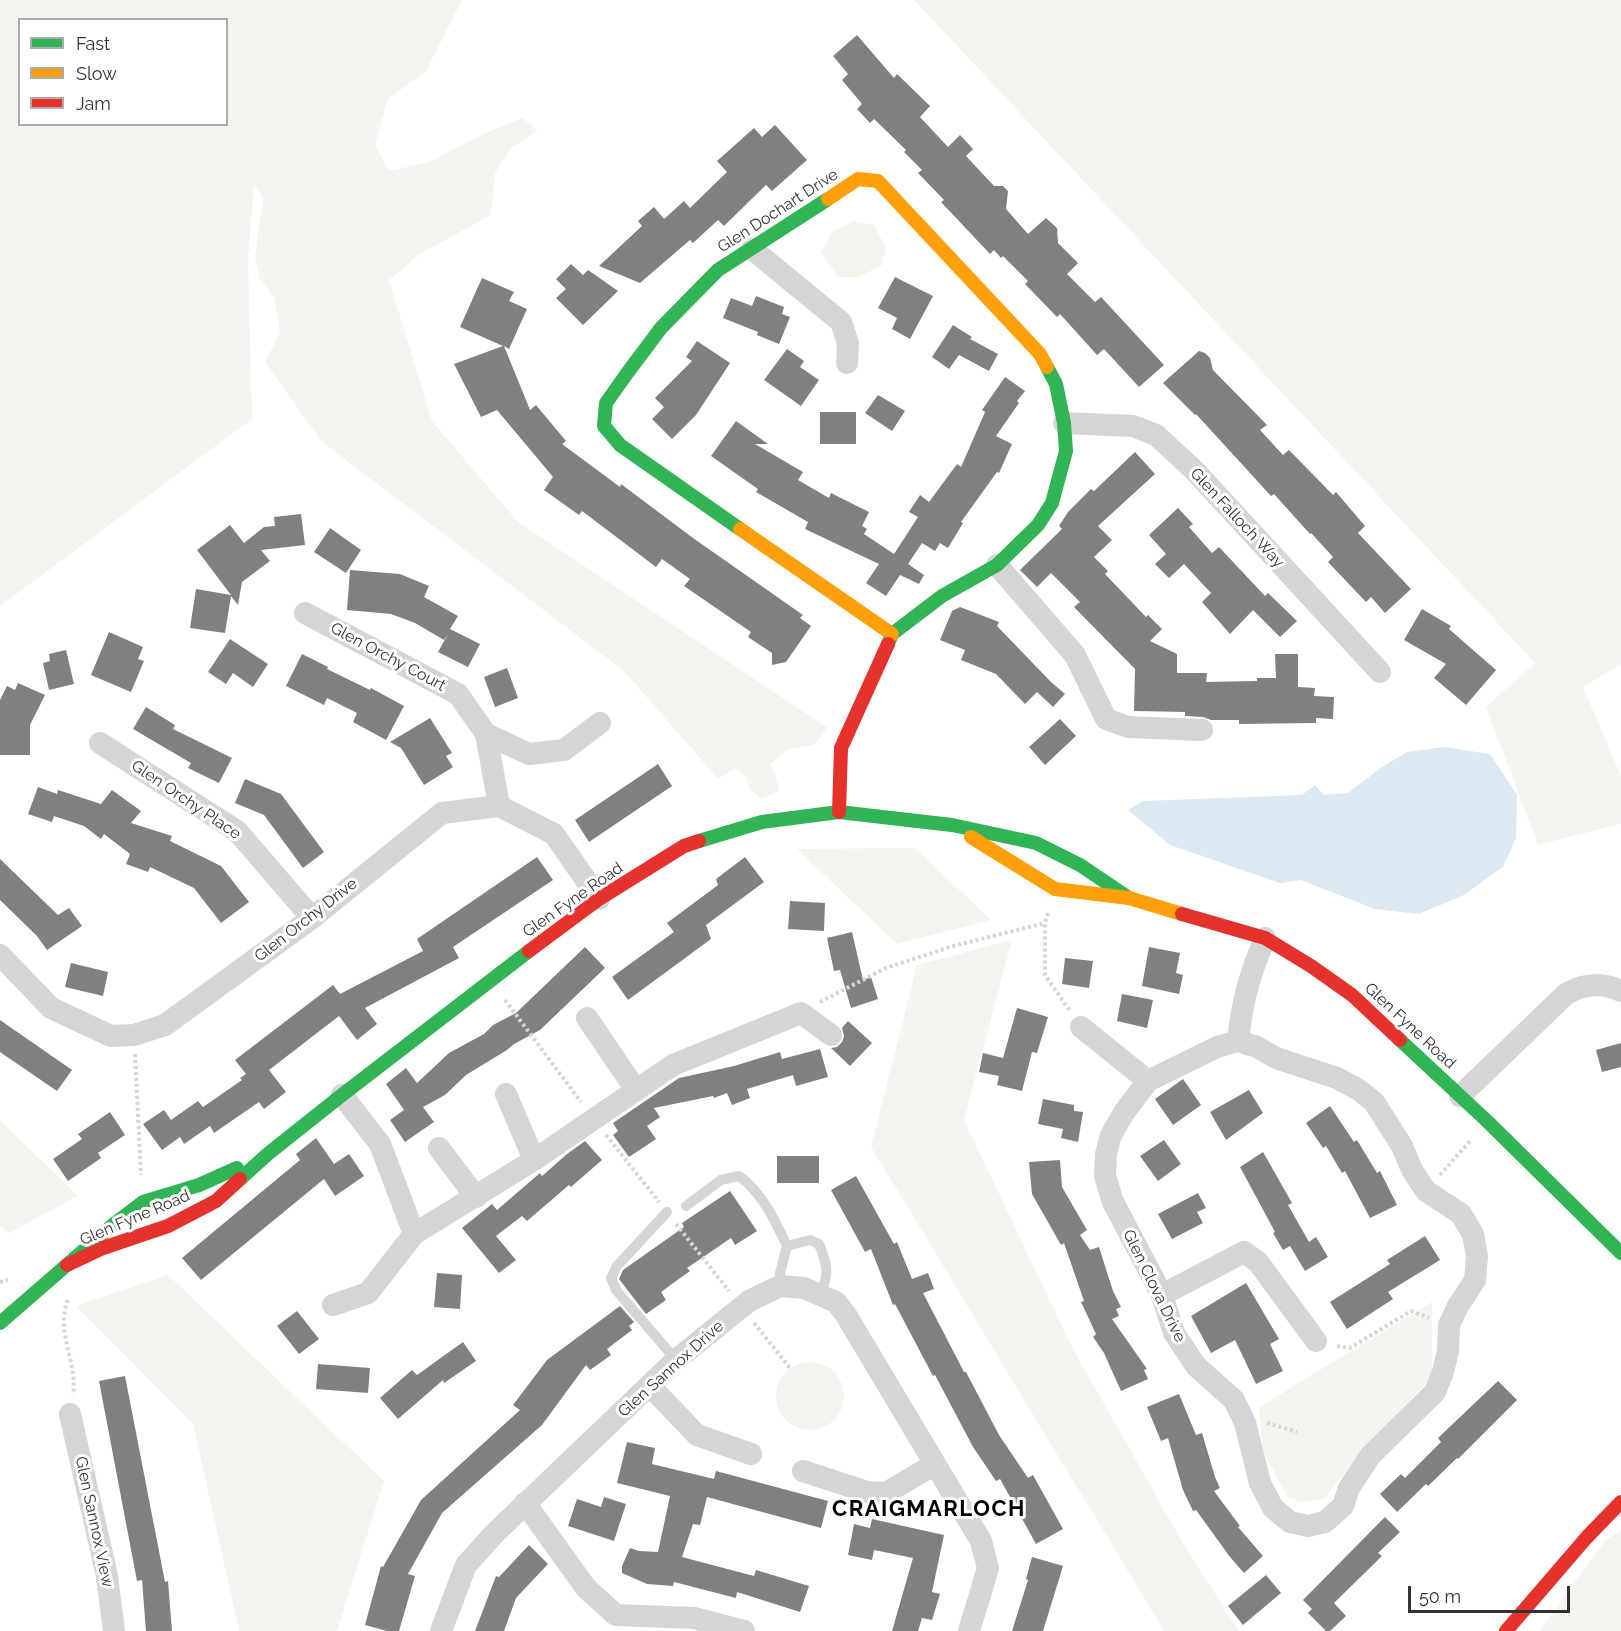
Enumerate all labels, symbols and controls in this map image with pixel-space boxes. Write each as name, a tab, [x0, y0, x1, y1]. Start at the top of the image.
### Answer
legend	[18, 18, 228, 126]
text: Fast	[76, 33, 110, 54]
text: Slow	[76, 63, 117, 84]
text: Jam	[76, 93, 111, 114]
street label: Glen Dochart Drive	[714, 165, 842, 257]
street label: Glen Falloch Way	[1186, 464, 1288, 572]
street label: Glen Orchy Court	[327, 619, 449, 695]
street label: Glen Orchy Place	[128, 756, 244, 844]
street label: Glen Fyne Road	[519, 858, 627, 942]
street label: Glen Orchy Drive	[251, 874, 361, 966]
street label: Glen Fyne Road	[1360, 979, 1460, 1073]
street label: Glen Fyne Road	[77, 1186, 193, 1250]
street label: Glen Clova Drive	[1119, 1227, 1189, 1345]
street label: Glen Sannox Drive	[614, 1317, 728, 1421]
street label: Glen Sannox View	[71, 1455, 117, 1589]
district label: CRAIGMARLOCH	[832, 1496, 1026, 1522]
scale bar	[1411, 1574, 1573, 1612]
text: 50 m	[1419, 1586, 1461, 1607]

